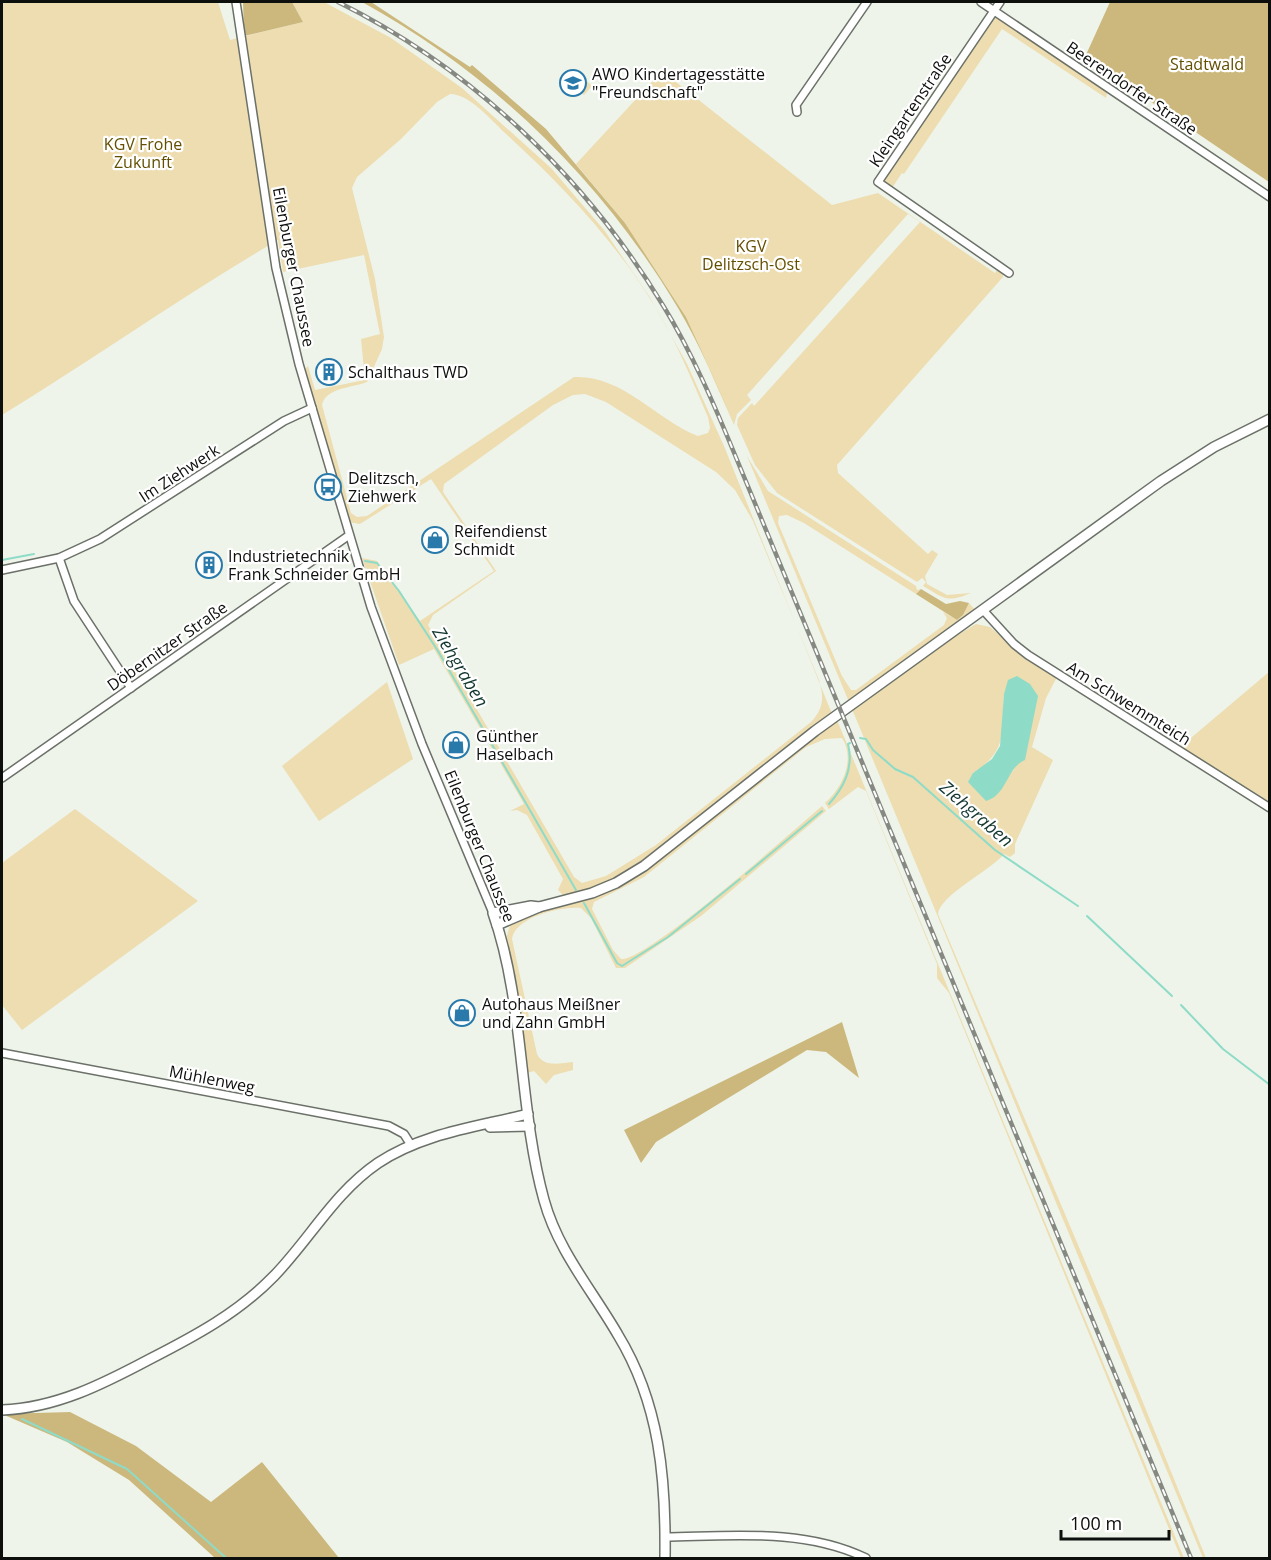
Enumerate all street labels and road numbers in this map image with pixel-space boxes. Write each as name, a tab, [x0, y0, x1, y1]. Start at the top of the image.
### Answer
street label: Beerendorfer Straße	[1062, 36, 1202, 140]
street label: Kleingartenstraße	[864, 49, 956, 171]
street label: Eilenburger Chaussee	[268, 185, 320, 349]
street label: Im Ziehwerk	[135, 438, 224, 507]
street label: Döbernitzer Straße	[102, 596, 232, 696]
street label: Am Schwemmteich	[1063, 656, 1195, 750]
street label: Eilenburger Chaussee	[439, 767, 521, 925]
street label: Mühlenweg	[167, 1060, 257, 1098]

